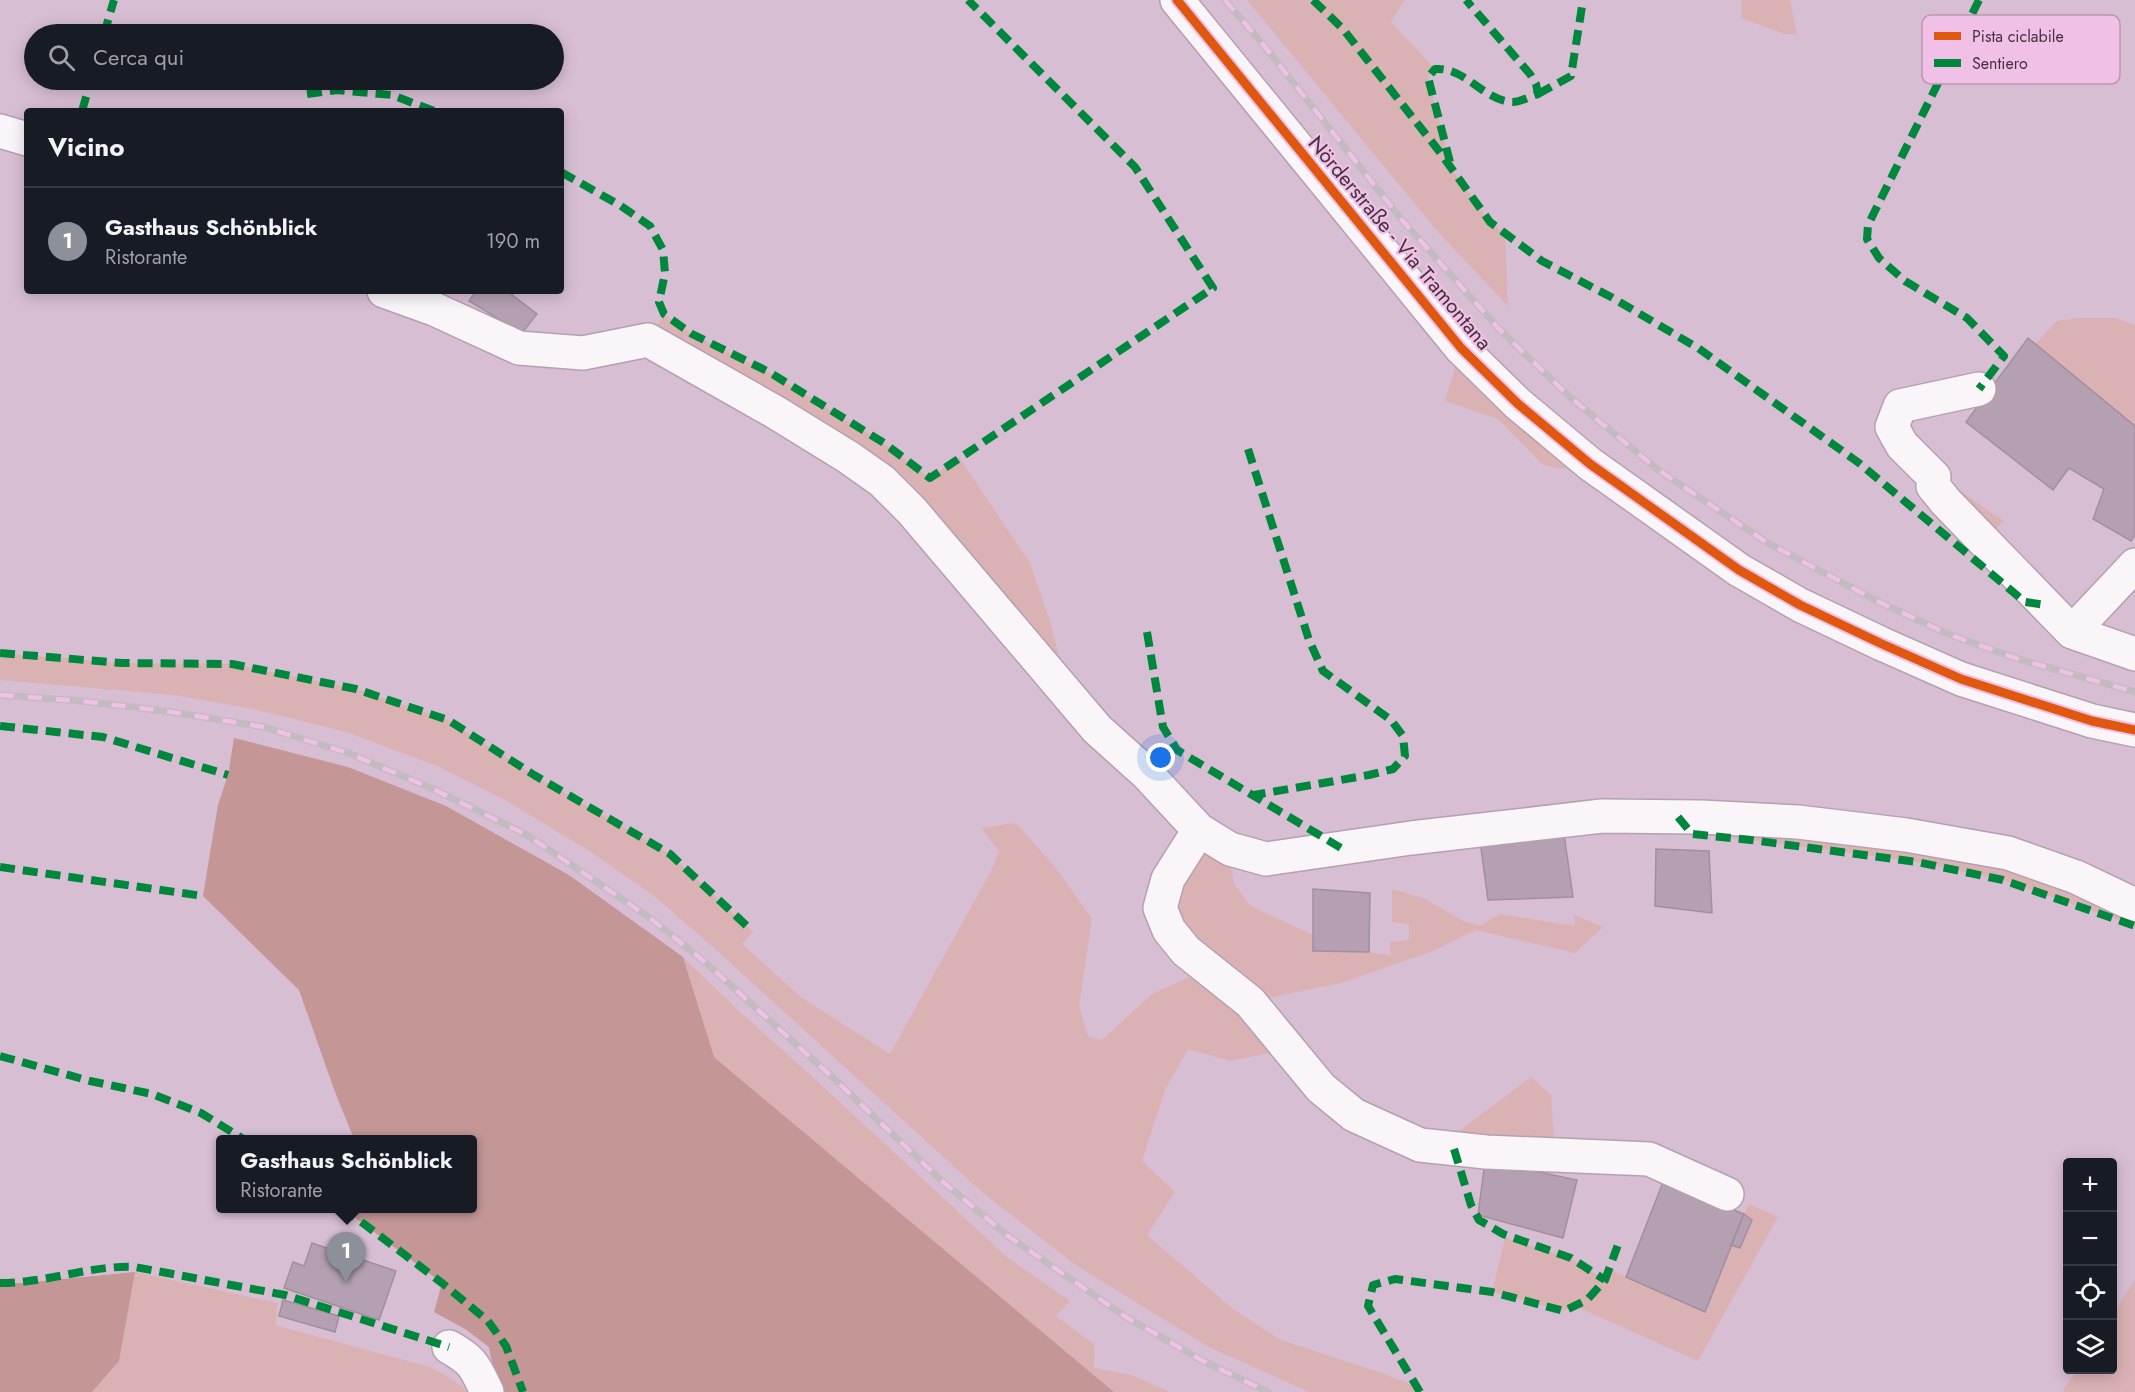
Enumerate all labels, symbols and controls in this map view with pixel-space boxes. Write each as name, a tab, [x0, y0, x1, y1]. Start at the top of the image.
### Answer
legend	[1922, 15, 2120, 84]
search box	[24, 24, 564, 90]
text: Pista ciclabile	[1972, 25, 2064, 48]
icon: search	[45, 41, 78, 74]
text: Cerca qui	[93, 41, 184, 73]
text: Sentiero	[1972, 52, 2028, 75]
text: Vicino	[48, 128, 125, 166]
street label: Nörderstraße - Via Tramontana	[1301, 129, 1499, 357]
text: Gasthaus Schönblick	[105, 211, 317, 243]
text: 1	[62, 227, 73, 256]
text: 190 m	[486, 227, 540, 256]
text: Ristorante	[105, 243, 187, 272]
your location	[1146, 743, 1175, 772]
popup	[216, 1135, 477, 1213]
text: Gasthaus Schönblick	[240, 1144, 453, 1176]
map controls	[2063, 1158, 2117, 1374]
button: +	[2063, 1158, 2117, 1212]
text: Ristorante	[240, 1176, 323, 1205]
button: −	[2063, 1212, 2117, 1266]
pin: 1	[326, 1232, 366, 1282]
button: locate	[2063, 1266, 2117, 1320]
button: layers	[2063, 1320, 2117, 1374]

